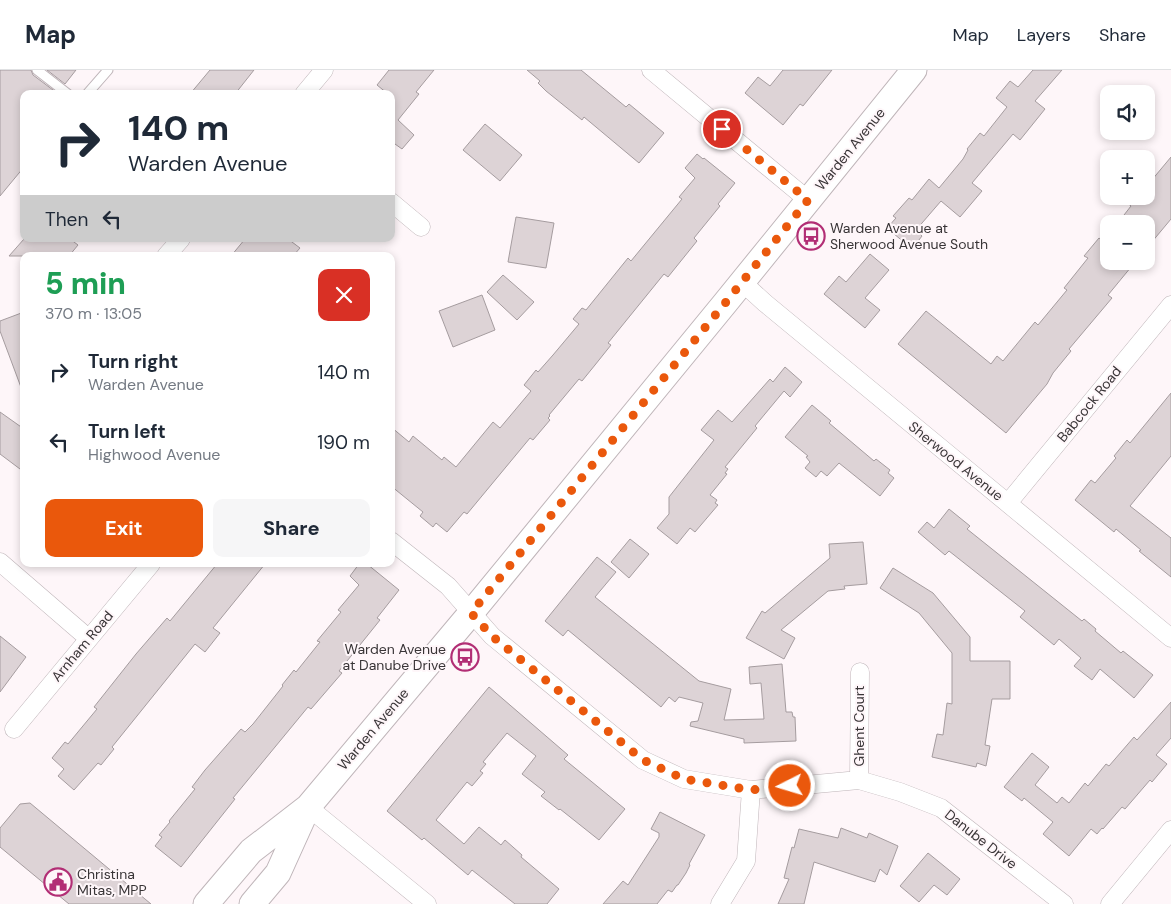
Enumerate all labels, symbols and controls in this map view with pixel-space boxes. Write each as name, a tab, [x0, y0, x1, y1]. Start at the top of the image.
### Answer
text: Map	[25, 19, 76, 50]
text: Map	[953, 23, 989, 47]
text: Layers	[1017, 23, 1071, 47]
text: Share	[1099, 23, 1146, 47]
map controls	[1100, 85, 1155, 270]
button: sound	[1100, 85, 1155, 140]
street label: Warden Avenue	[811, 104, 889, 194]
text: 140 m	[128, 105, 229, 151]
pin	[701, 108, 743, 150]
icon: right	[45, 110, 110, 175]
icon: arrive	[708, 115, 736, 143]
text: Warden Avenue	[128, 149, 287, 178]
button: +	[1100, 150, 1155, 205]
icon: left	[98, 205, 126, 233]
text: Then	[45, 207, 88, 232]
button: −	[1100, 215, 1155, 270]
place label: Warden Avenue at Sherwood Avenue South	[830, 219, 988, 253]
bus stop icon: Warden Avenue at Sherwood Avenue South	[796, 221, 826, 251]
text: 5 min	[45, 264, 126, 303]
button: close	[318, 269, 370, 321]
text: 370 m · 13:05	[45, 303, 142, 324]
text: Turn right	[88, 349, 178, 374]
icon: right	[45, 358, 73, 386]
text: 140 m	[318, 360, 370, 385]
street label: Babcock Road	[1053, 362, 1125, 446]
text: Warden Avenue	[88, 374, 204, 395]
street label: Sherwood Avenue	[905, 417, 1007, 505]
text: Turn left	[88, 419, 166, 444]
icon: left	[45, 428, 73, 456]
text: 190 m	[317, 430, 370, 455]
text: Highwood Avenue	[88, 444, 220, 465]
button: Exit	[45, 499, 203, 557]
button: Share	[213, 499, 370, 557]
street label: Arnham Road	[47, 607, 117, 685]
place label: Warden Avenue at Danube Drive	[342, 640, 446, 674]
bus stop icon: Warden Avenue at Danube Drive	[450, 642, 480, 672]
street label: Warden Avenue	[333, 684, 413, 774]
street label: Ghent Court	[850, 686, 868, 766]
position arrow	[763, 759, 815, 811]
street label: Danube Drive	[941, 805, 1021, 873]
place label: Christina Mitas, MPP	[77, 865, 147, 899]
public building icon: Christina Mitas, MPP	[43, 867, 73, 897]

